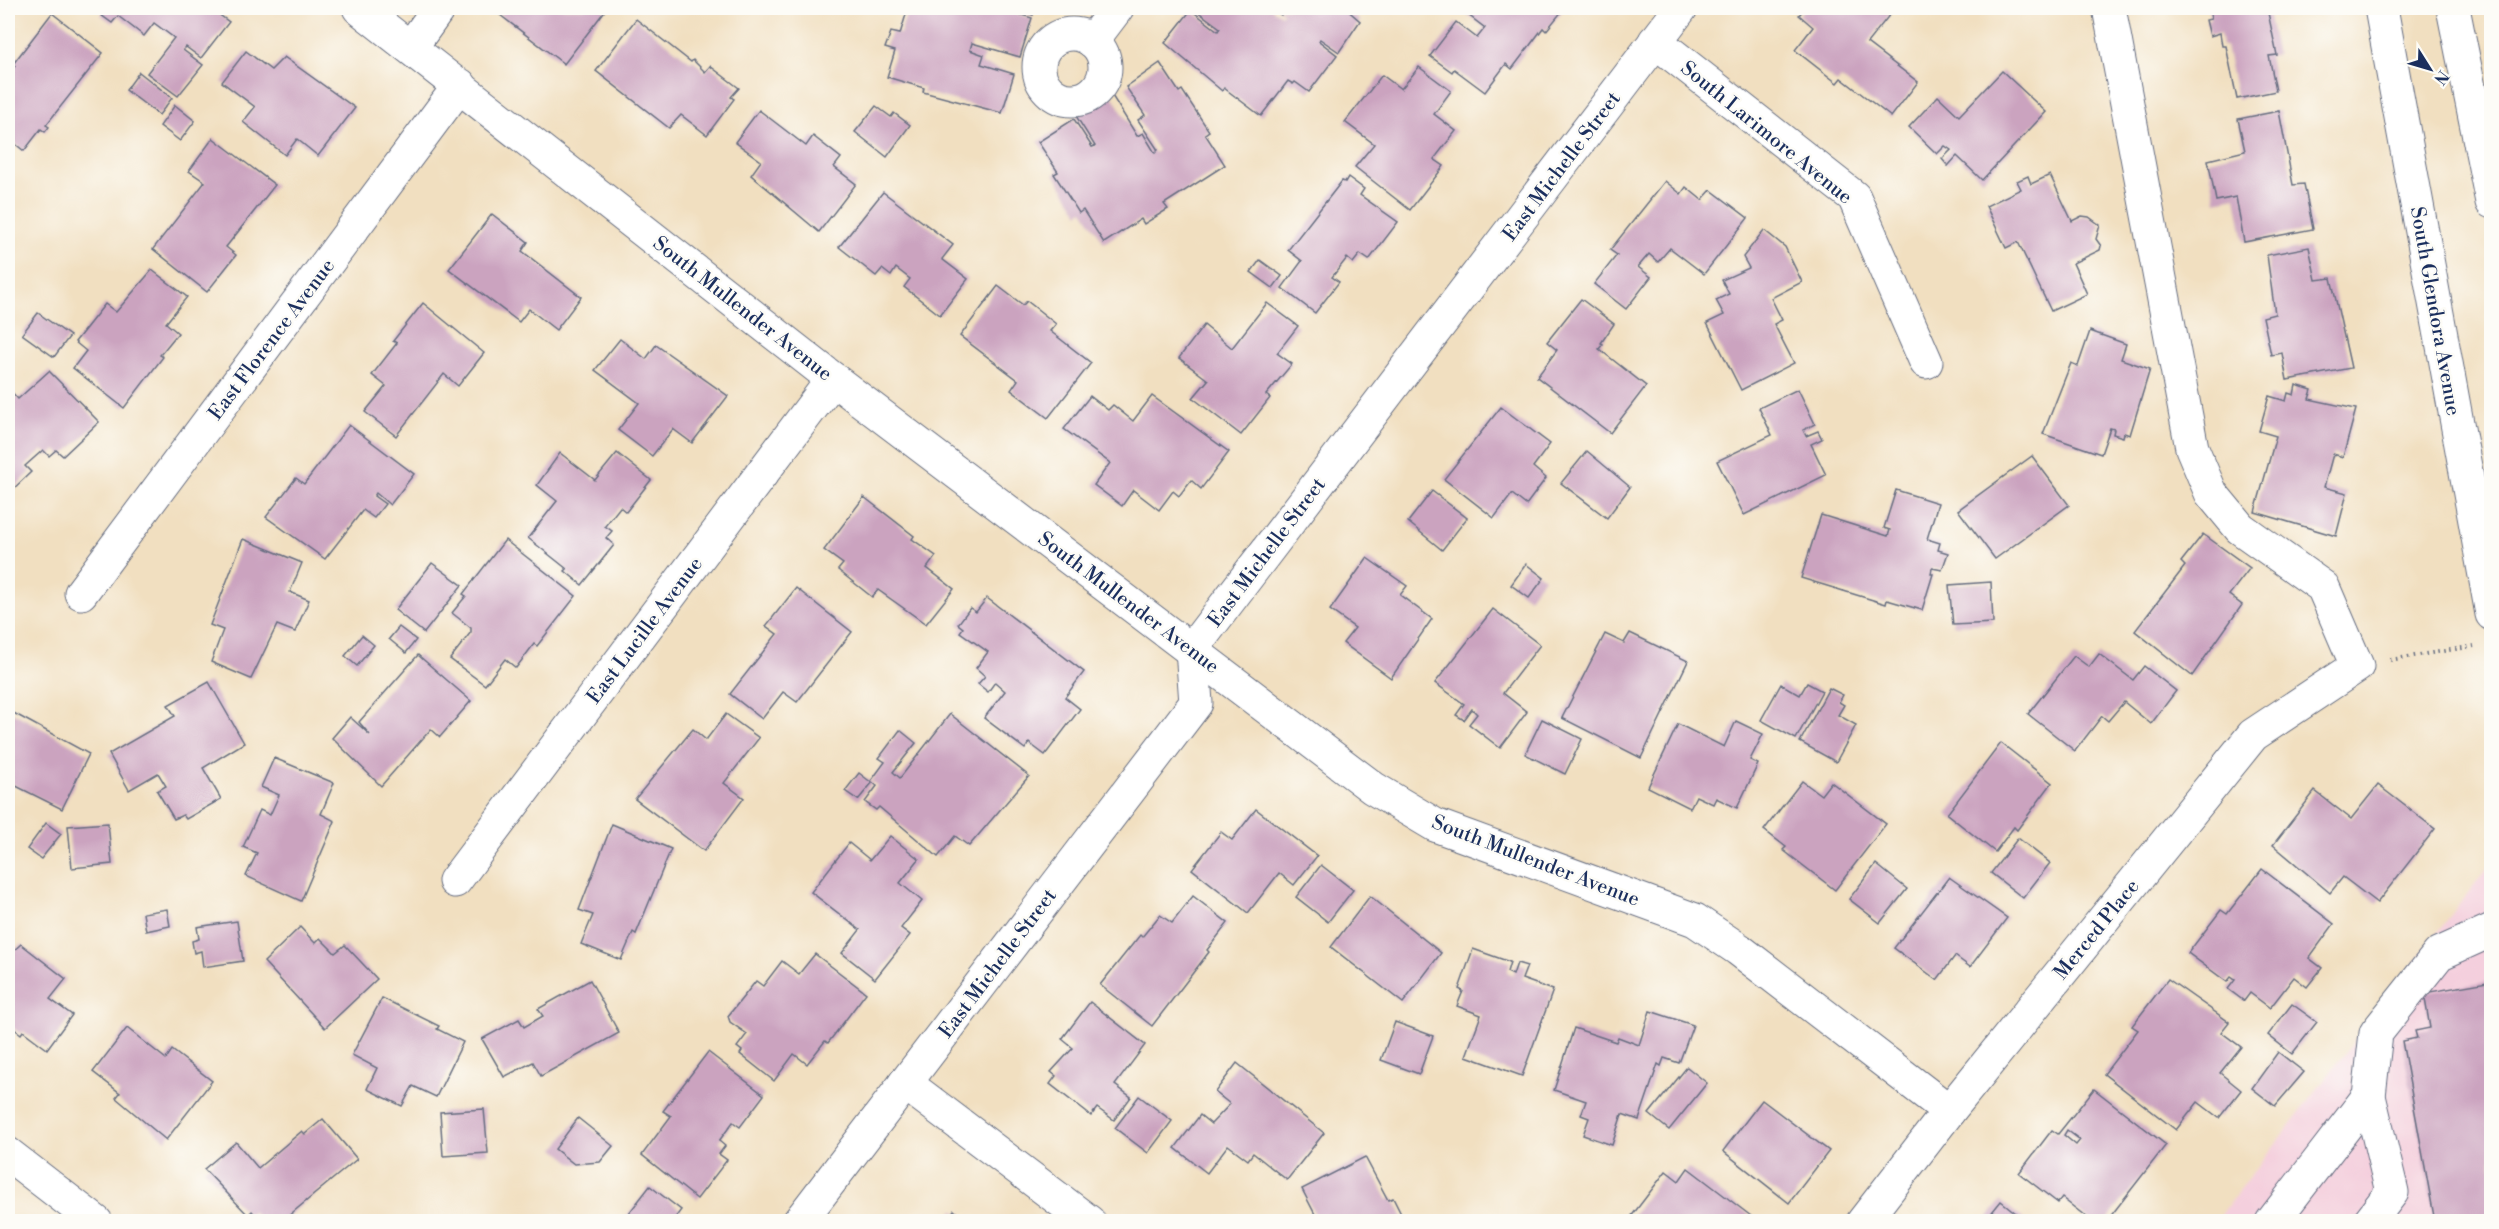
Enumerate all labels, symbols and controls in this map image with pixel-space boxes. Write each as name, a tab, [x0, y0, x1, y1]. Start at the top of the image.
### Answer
north arrow	[2400, 39, 2460, 99]
street label: South Larimore Avenue	[1675, 56, 1857, 210]
text: N	[2429, 66, 2453, 89]
street label: East Michelle Street	[1498, 87, 1627, 247]
street label: South Glendora Avenue	[2404, 205, 2465, 418]
street label: South Mullender Avenue	[647, 231, 837, 387]
street label: East Florence Avenue	[204, 254, 341, 425]
street label: East Michelle Street	[1203, 473, 1332, 633]
street label: South Mullender Avenue	[1033, 527, 1224, 680]
street label: East Lucille Avenue	[582, 553, 709, 709]
street label: South Mullender Avenue	[1428, 810, 1643, 913]
street label: Merced Place	[2049, 875, 2145, 985]
street label: East Michelle Street	[934, 884, 1063, 1044]

